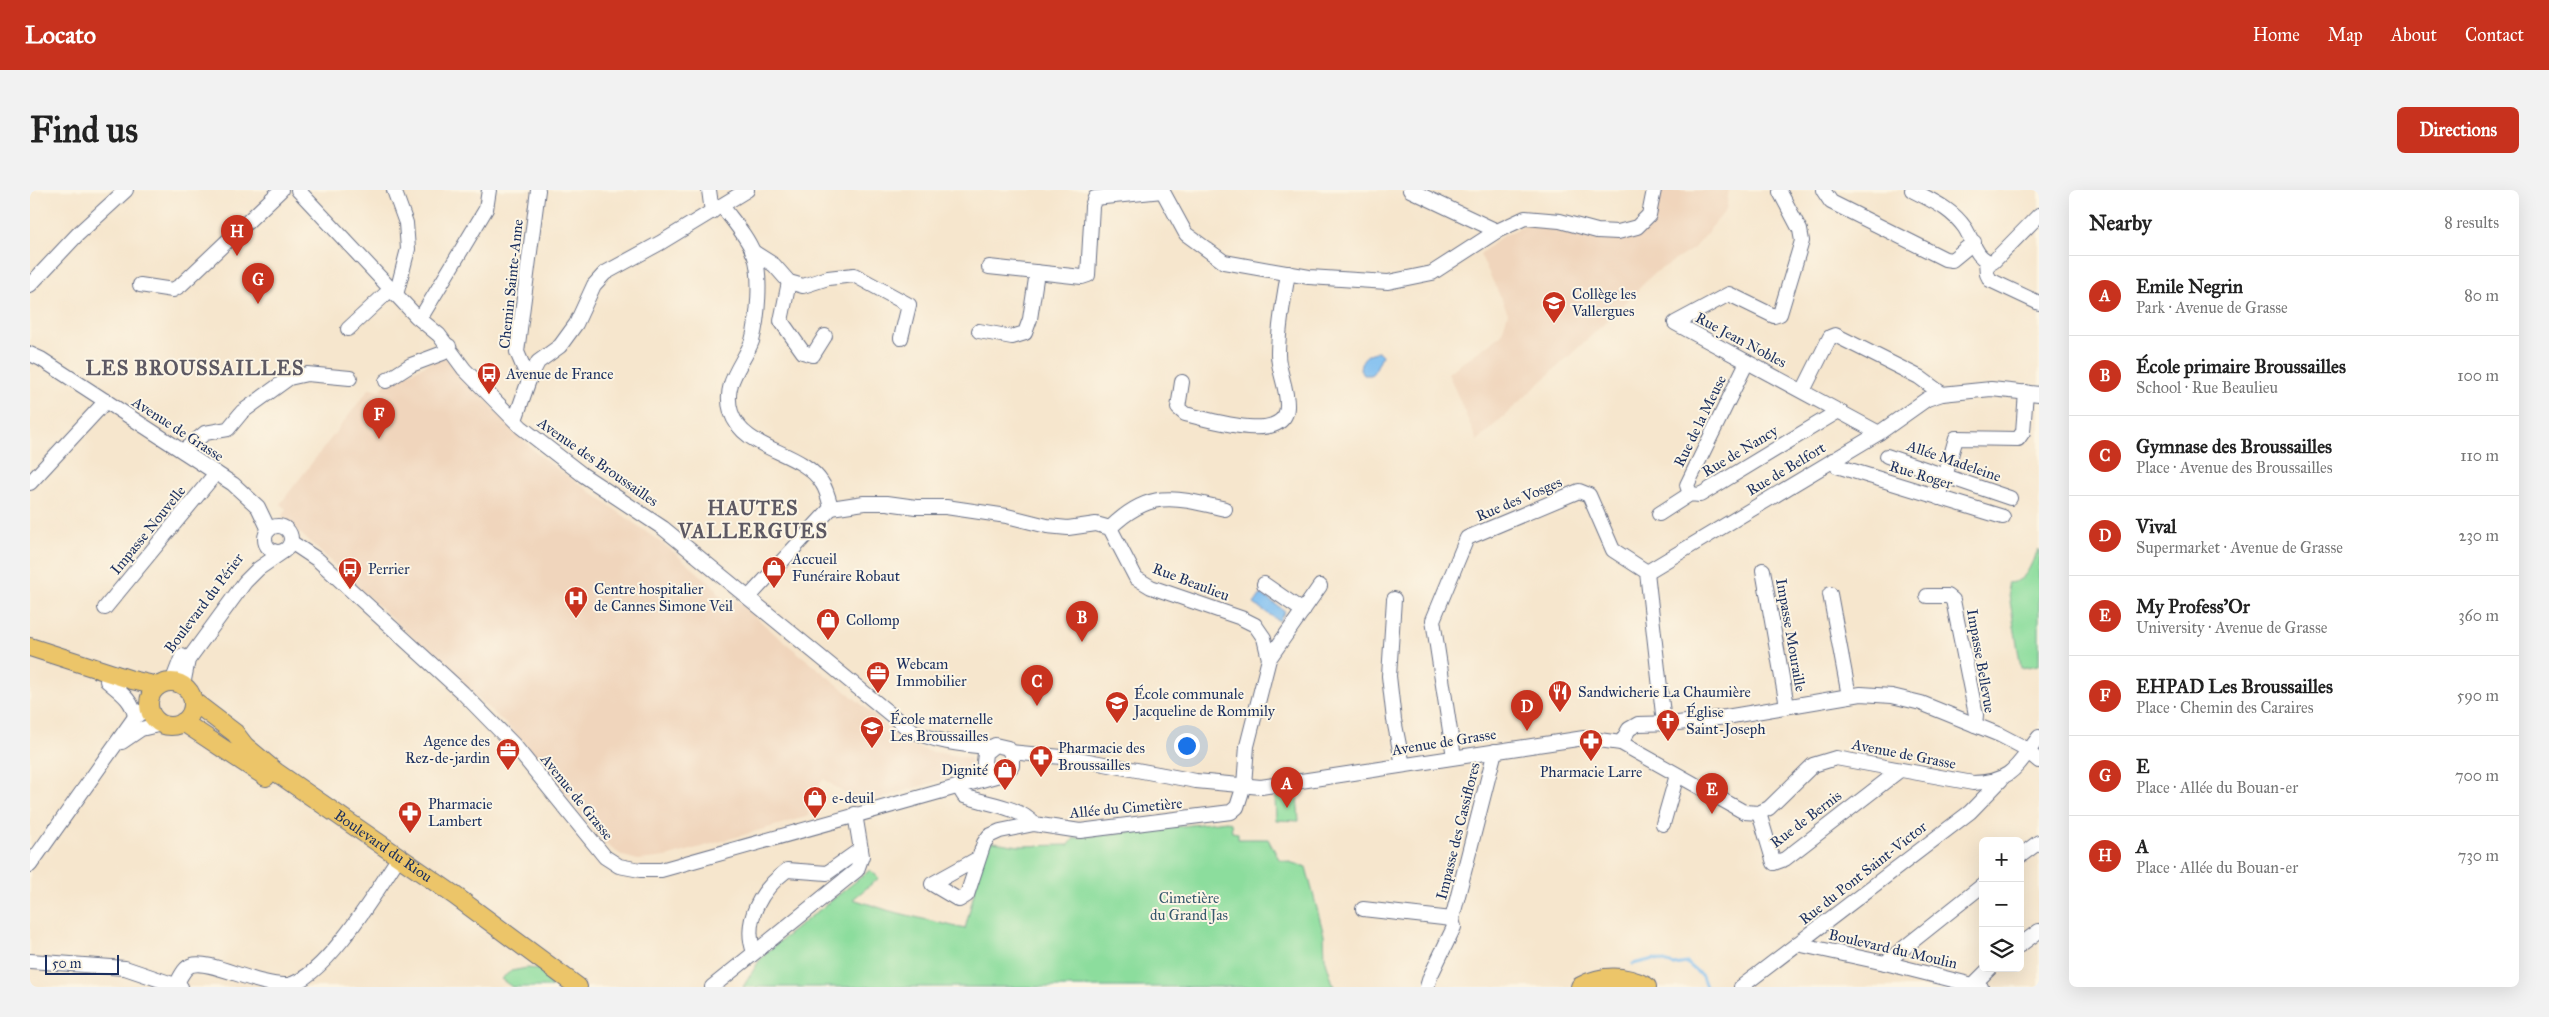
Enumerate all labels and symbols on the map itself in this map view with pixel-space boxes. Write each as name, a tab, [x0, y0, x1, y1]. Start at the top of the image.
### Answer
pin: H	[221, 215, 253, 256]
street label: Chemin Sainte-Anne	[495, 218, 527, 350]
pin: G	[242, 263, 274, 304]
place label: Collège les Vallergues	[1571, 285, 1636, 320]
school or university icon: Collège les Vallergues	[1541, 290, 1567, 324]
street label: Rue Jean Nobles	[1692, 308, 1790, 372]
district label: LES BROUSSAILLES	[86, 356, 304, 380]
bus stop icon: Avenue de France	[476, 361, 502, 395]
place label: Avenue de France	[505, 365, 613, 383]
street label: Rue de la Meuse	[1670, 372, 1730, 470]
street label: Avenue de Grasse	[128, 392, 227, 465]
pin: F	[363, 398, 395, 439]
street label: Avenue des Broussailles	[533, 413, 662, 510]
street label: Rue de Nancy	[1699, 421, 1782, 481]
street label: Allée Madeleine	[1904, 436, 2003, 485]
street label: Rue de Belfort	[1743, 438, 1829, 500]
street label: Rue Roger	[1887, 457, 1955, 493]
street label: Rue des Vosges	[1473, 473, 1565, 525]
street label: Impasse Nouvelle	[107, 482, 189, 578]
district label: HAUTES VALLERGUES	[677, 496, 828, 543]
street label: Boulevard du Périer	[161, 549, 248, 656]
place label: Accueil Funéraire Robaut	[791, 550, 901, 585]
shop icon: Accueil Funéraire Robaut	[761, 555, 787, 589]
bus stop icon: Perrier	[337, 556, 363, 590]
street label: Rue Beaulieu	[1150, 559, 1232, 605]
place label: Perrier	[368, 560, 410, 578]
street label: Impasse Mouraille	[1772, 577, 1810, 693]
place label: Centre hospitalier de Cannes Simone Veil	[594, 580, 734, 615]
hospital icon: Centre hospitalier de Cannes Simone Veil	[563, 585, 589, 619]
pin: B	[1066, 601, 1098, 642]
shop icon: Collomp	[815, 607, 841, 641]
street label: Impasse Bellevue	[1963, 608, 1999, 714]
place label: Collomp	[846, 611, 900, 629]
place label: Webcam Immobilier	[896, 655, 967, 690]
office icon: Webcam Immobilier	[865, 660, 891, 694]
pin: C	[1021, 665, 1053, 706]
restaurant icon: Sandwicherie La Chaumière	[1547, 679, 1573, 713]
place label: Sandwicherie La Chaumière	[1578, 683, 1751, 701]
place label: École communale Jacqueline de Rommily	[1132, 684, 1276, 721]
school or university icon: École communale Jacqueline de Rommily	[1104, 690, 1130, 724]
pin: D	[1511, 690, 1543, 731]
place label: Église Saint-Joseph	[1686, 702, 1766, 739]
church icon: Église Saint-Joseph	[1655, 708, 1681, 742]
place label: École maternelle Les Broussailles	[890, 709, 993, 745]
school or university icon: École maternelle Les Broussailles	[859, 715, 885, 749]
street label: Avenue de Grasse	[1390, 725, 1497, 759]
pharmacy icon: Pharmacie Larre	[1578, 728, 1604, 762]
place label: Agence des Rez-de-jardin	[405, 732, 490, 767]
your location	[1174, 733, 1200, 759]
street label: Avenue de Grasse	[1850, 735, 1957, 773]
office icon: Agence des Rez-de-jardin	[495, 737, 521, 771]
place label: Pharmacie des Broussailles	[1058, 739, 1145, 774]
pharmacy icon: Pharmacie des Broussailles	[1028, 744, 1054, 778]
street label: Avenue de Grasse	[536, 750, 617, 844]
shop icon: Dignité	[992, 757, 1018, 791]
place label: Dignité	[941, 761, 989, 779]
street label: Impasse des Cassiflores	[1432, 761, 1484, 901]
place label: Pharmacie Larre	[1540, 763, 1642, 781]
pin: A	[1271, 767, 1303, 808]
pin: E	[1696, 773, 1728, 814]
shop icon: e-deuil	[802, 785, 828, 819]
street label: Rue de Bernis	[1767, 786, 1845, 852]
place label: e-deuil	[832, 789, 875, 807]
street label: Allée du Cimetière	[1068, 794, 1183, 822]
place label: Pharmacie Lambert	[428, 795, 492, 830]
pharmacy icon: Pharmacie Lambert	[397, 800, 423, 834]
street label: Boulevard du Riou	[331, 806, 436, 886]
street label: Rue du Pont Saint-Victor	[1796, 817, 1931, 928]
park label: Cimetière du Grand Jas	[1150, 889, 1228, 925]
street label: Boulevard du Moulin	[1827, 925, 1959, 973]
scale bar	[45, 952, 119, 975]

